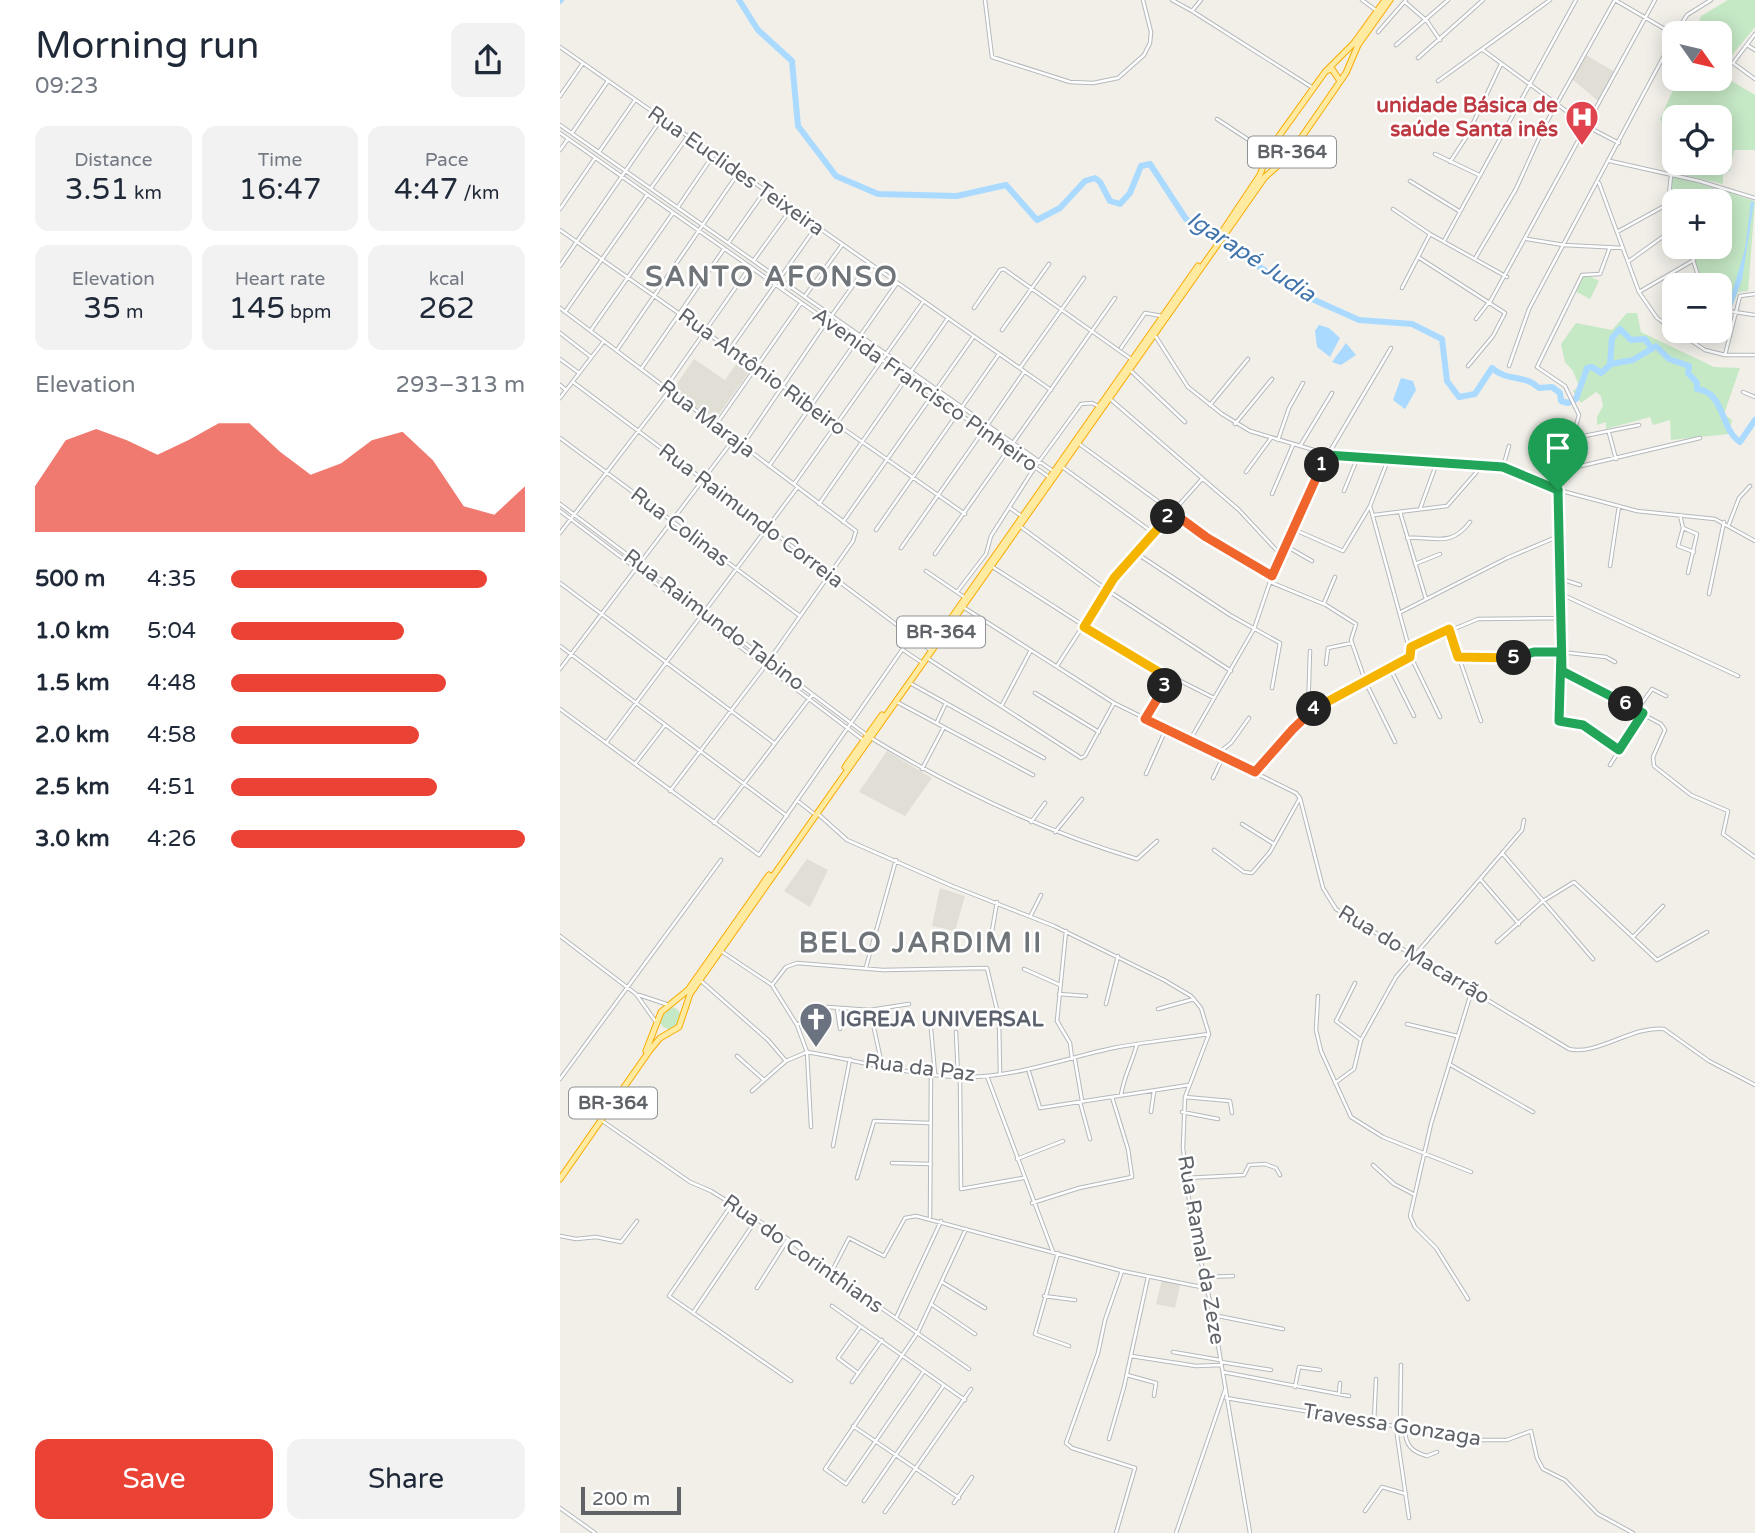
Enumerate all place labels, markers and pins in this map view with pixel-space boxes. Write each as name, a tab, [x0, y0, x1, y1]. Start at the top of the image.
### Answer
place label: unidade Básica de saúde Santa inês	[1376, 93, 1558, 142]
hospital icon: unidade Básica de saúde Santa inês	[1563, 98, 1601, 147]
pin	[1528, 418, 1588, 490]
pin: 1	[1304, 448, 1340, 482]
pin: 2	[1150, 500, 1186, 534]
pin: 5	[1496, 640, 1532, 676]
pin: 3	[1148, 668, 1182, 704]
pin: 6	[1608, 686, 1644, 722]
pin: 4	[1296, 692, 1332, 726]
church icon: IGREJA UNIVERSAL	[797, 1000, 835, 1049]
place label: IGREJA UNIVERSAL	[840, 1007, 1044, 1032]

